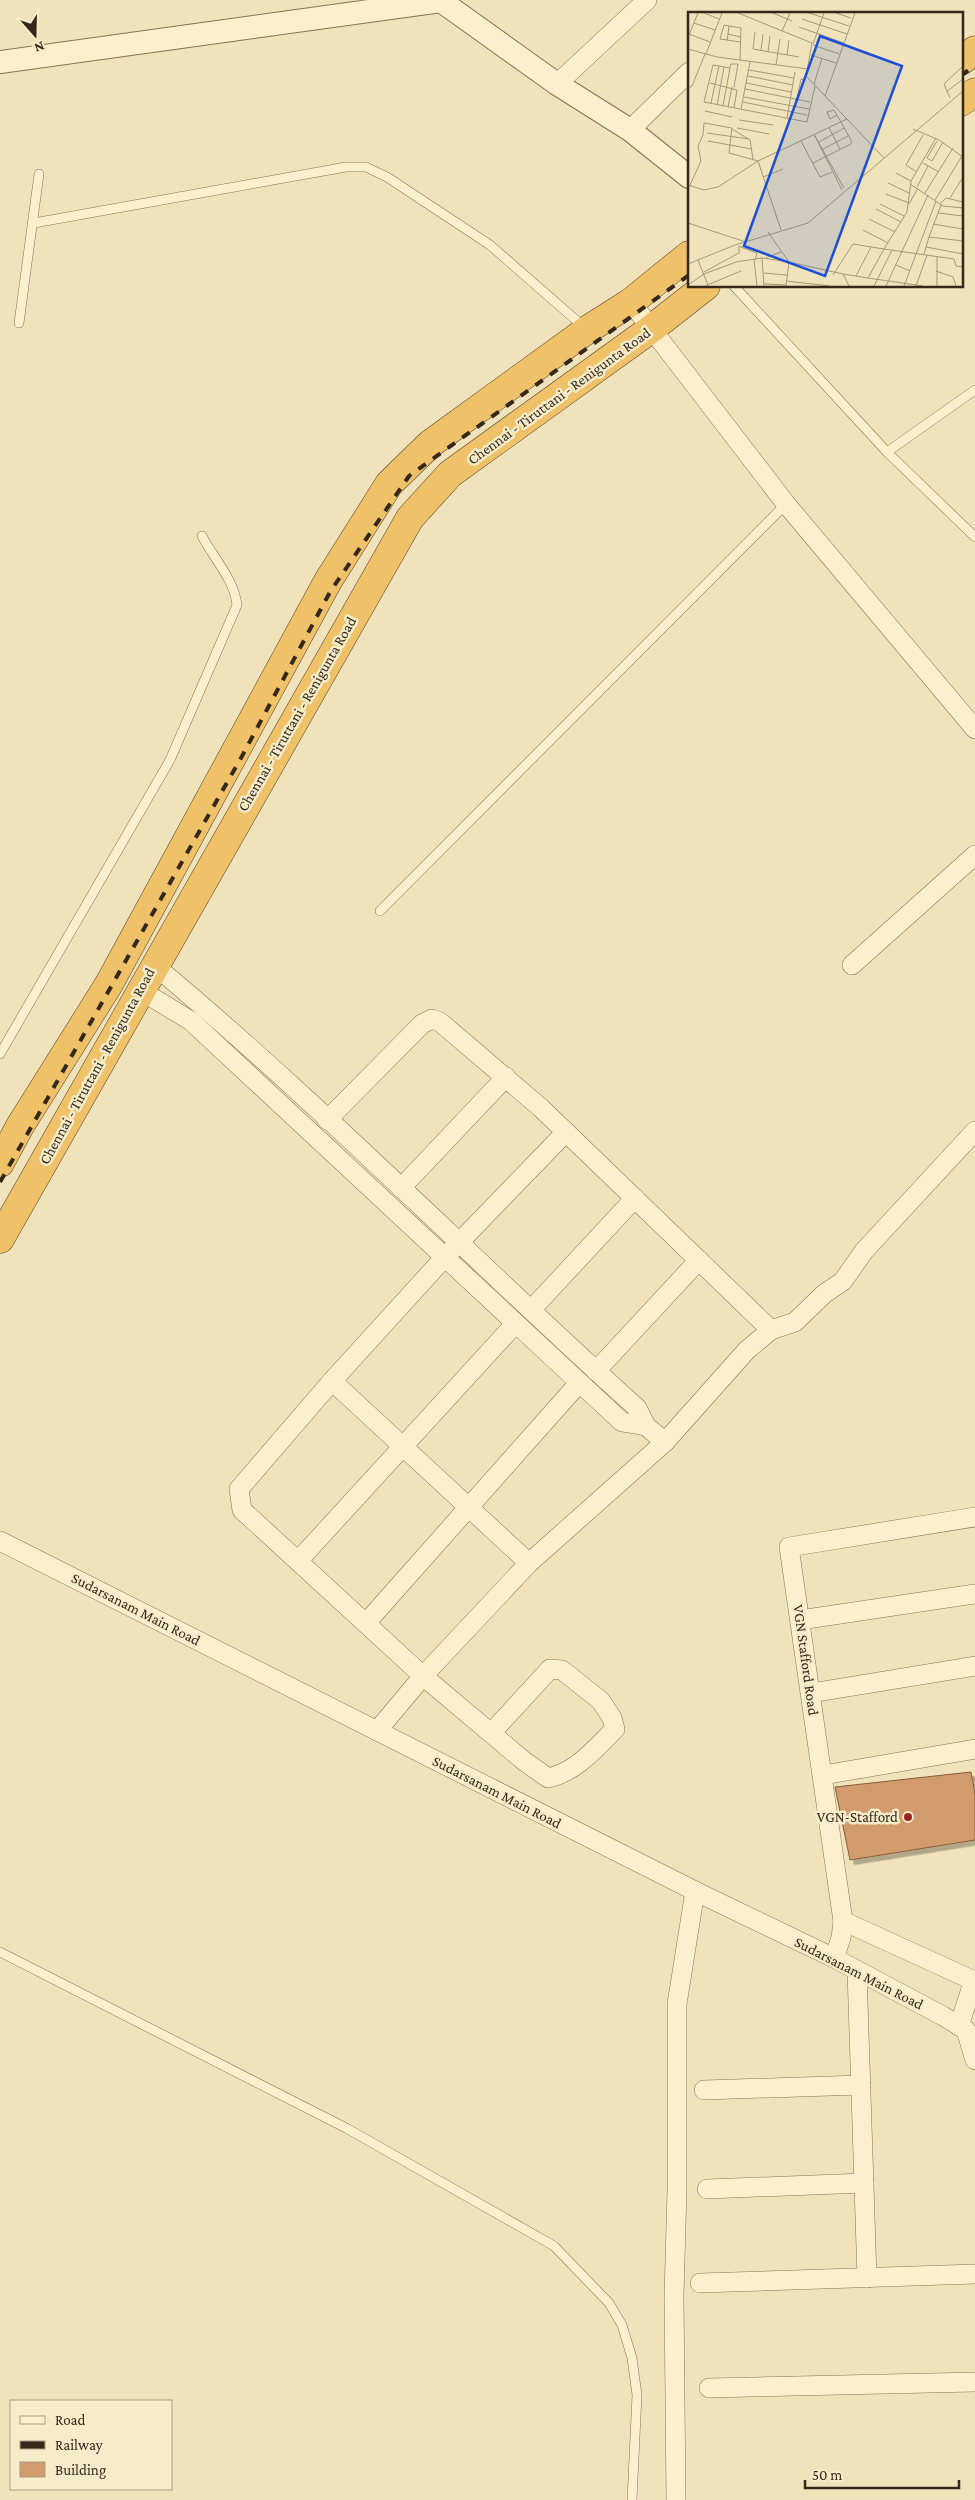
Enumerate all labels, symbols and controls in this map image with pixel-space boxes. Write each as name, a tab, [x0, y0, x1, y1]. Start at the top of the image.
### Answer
north arrow	[10, 10, 60, 60]
inset map	[688, 12, 962, 288]
text: N	[32, 38, 47, 57]
street label: Chennai - Tiruttani - Renigunta Road	[465, 324, 654, 468]
street label: Chennai - Tiruttani - Renigunta Road	[235, 614, 360, 815]
street label: Chennai - Tiruttani - Renigunta Road	[36, 965, 159, 1167]
street label: Sudarsanam Main Road	[69, 1570, 203, 1648]
street label: VGN Stafford Road	[790, 1604, 822, 1717]
street label: Sudarsanam Main Road	[430, 1753, 564, 1831]
place label: VGN-Stafford	[817, 1809, 898, 1825]
marker: VGN-Stafford	[902, 1811, 914, 1823]
street label: Sudarsanam Main Road	[792, 1934, 926, 2012]
legend	[10, 2400, 172, 2490]
text: Road	[55, 2412, 86, 2428]
text: Railway	[55, 2437, 103, 2454]
scale bar	[805, 2458, 959, 2490]
text: Building	[55, 2462, 106, 2479]
text: 50 m	[812, 2467, 842, 2483]

